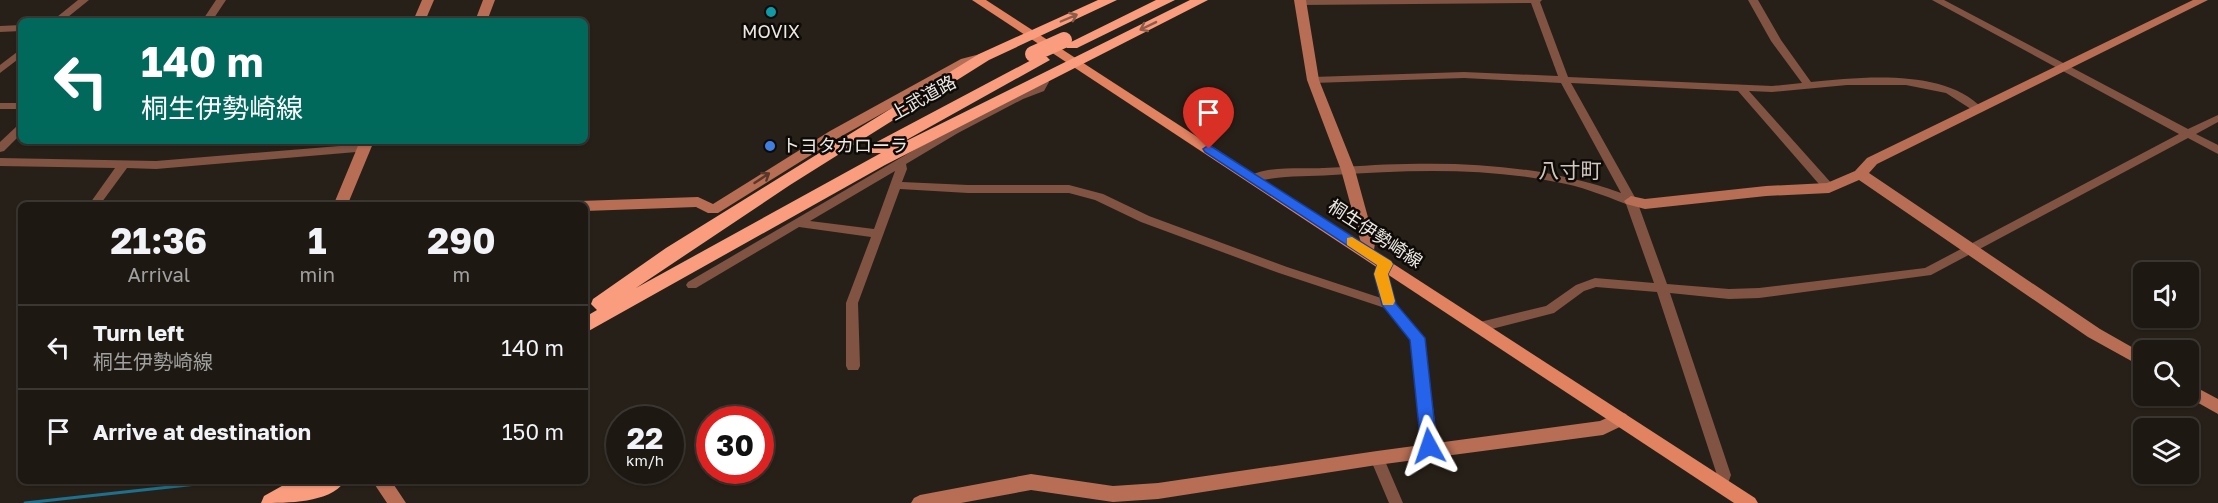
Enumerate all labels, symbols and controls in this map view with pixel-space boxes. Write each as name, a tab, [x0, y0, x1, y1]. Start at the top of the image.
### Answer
marker: MOVIX	[764, 5, 778, 19]
one-way arrow	[1060, 11, 1078, 23]
place label: MOVIX	[742, 20, 800, 42]
one-way arrow	[1140, 20, 1158, 32]
text: 140 m	[141, 36, 263, 86]
icon: left	[42, 42, 120, 120]
street label: 上武道路	[886, 70, 959, 124]
pin	[1183, 87, 1234, 149]
text: 桐生伊勢崎線	[141, 92, 303, 124]
icon: arrive	[1192, 96, 1225, 129]
place label: トヨタカローラ	[782, 134, 908, 156]
marker: トヨタカローラ	[763, 139, 777, 153]
district label: 八寸町	[1539, 157, 1602, 183]
one-way arrow	[753, 171, 770, 183]
street label: 桐生伊勢崎線	[1324, 195, 1427, 272]
text: 21:36	[110, 219, 207, 262]
text: 1	[308, 219, 327, 262]
text: 290	[427, 219, 496, 262]
text: Arrival	[127, 262, 190, 286]
text: min	[300, 262, 335, 286]
text: m	[453, 262, 470, 286]
map controls	[2133, 262, 2199, 484]
button: sound	[2133, 262, 2199, 328]
text: Turn left	[93, 319, 184, 346]
icon: left	[42, 331, 75, 364]
text: 140 m	[501, 334, 564, 361]
button: search	[2133, 340, 2199, 406]
text: 桐生伊勢崎線	[93, 349, 213, 373]
speed limit sign: 30	[696, 406, 774, 484]
position arrow	[1397, 414, 1461, 478]
icon: arrive	[42, 415, 75, 448]
text: Arrive at destination	[93, 418, 311, 445]
text: 150 m	[502, 418, 564, 445]
button: layers	[2133, 418, 2199, 484]
text: 22	[627, 420, 663, 456]
text: km/h	[626, 451, 664, 469]

